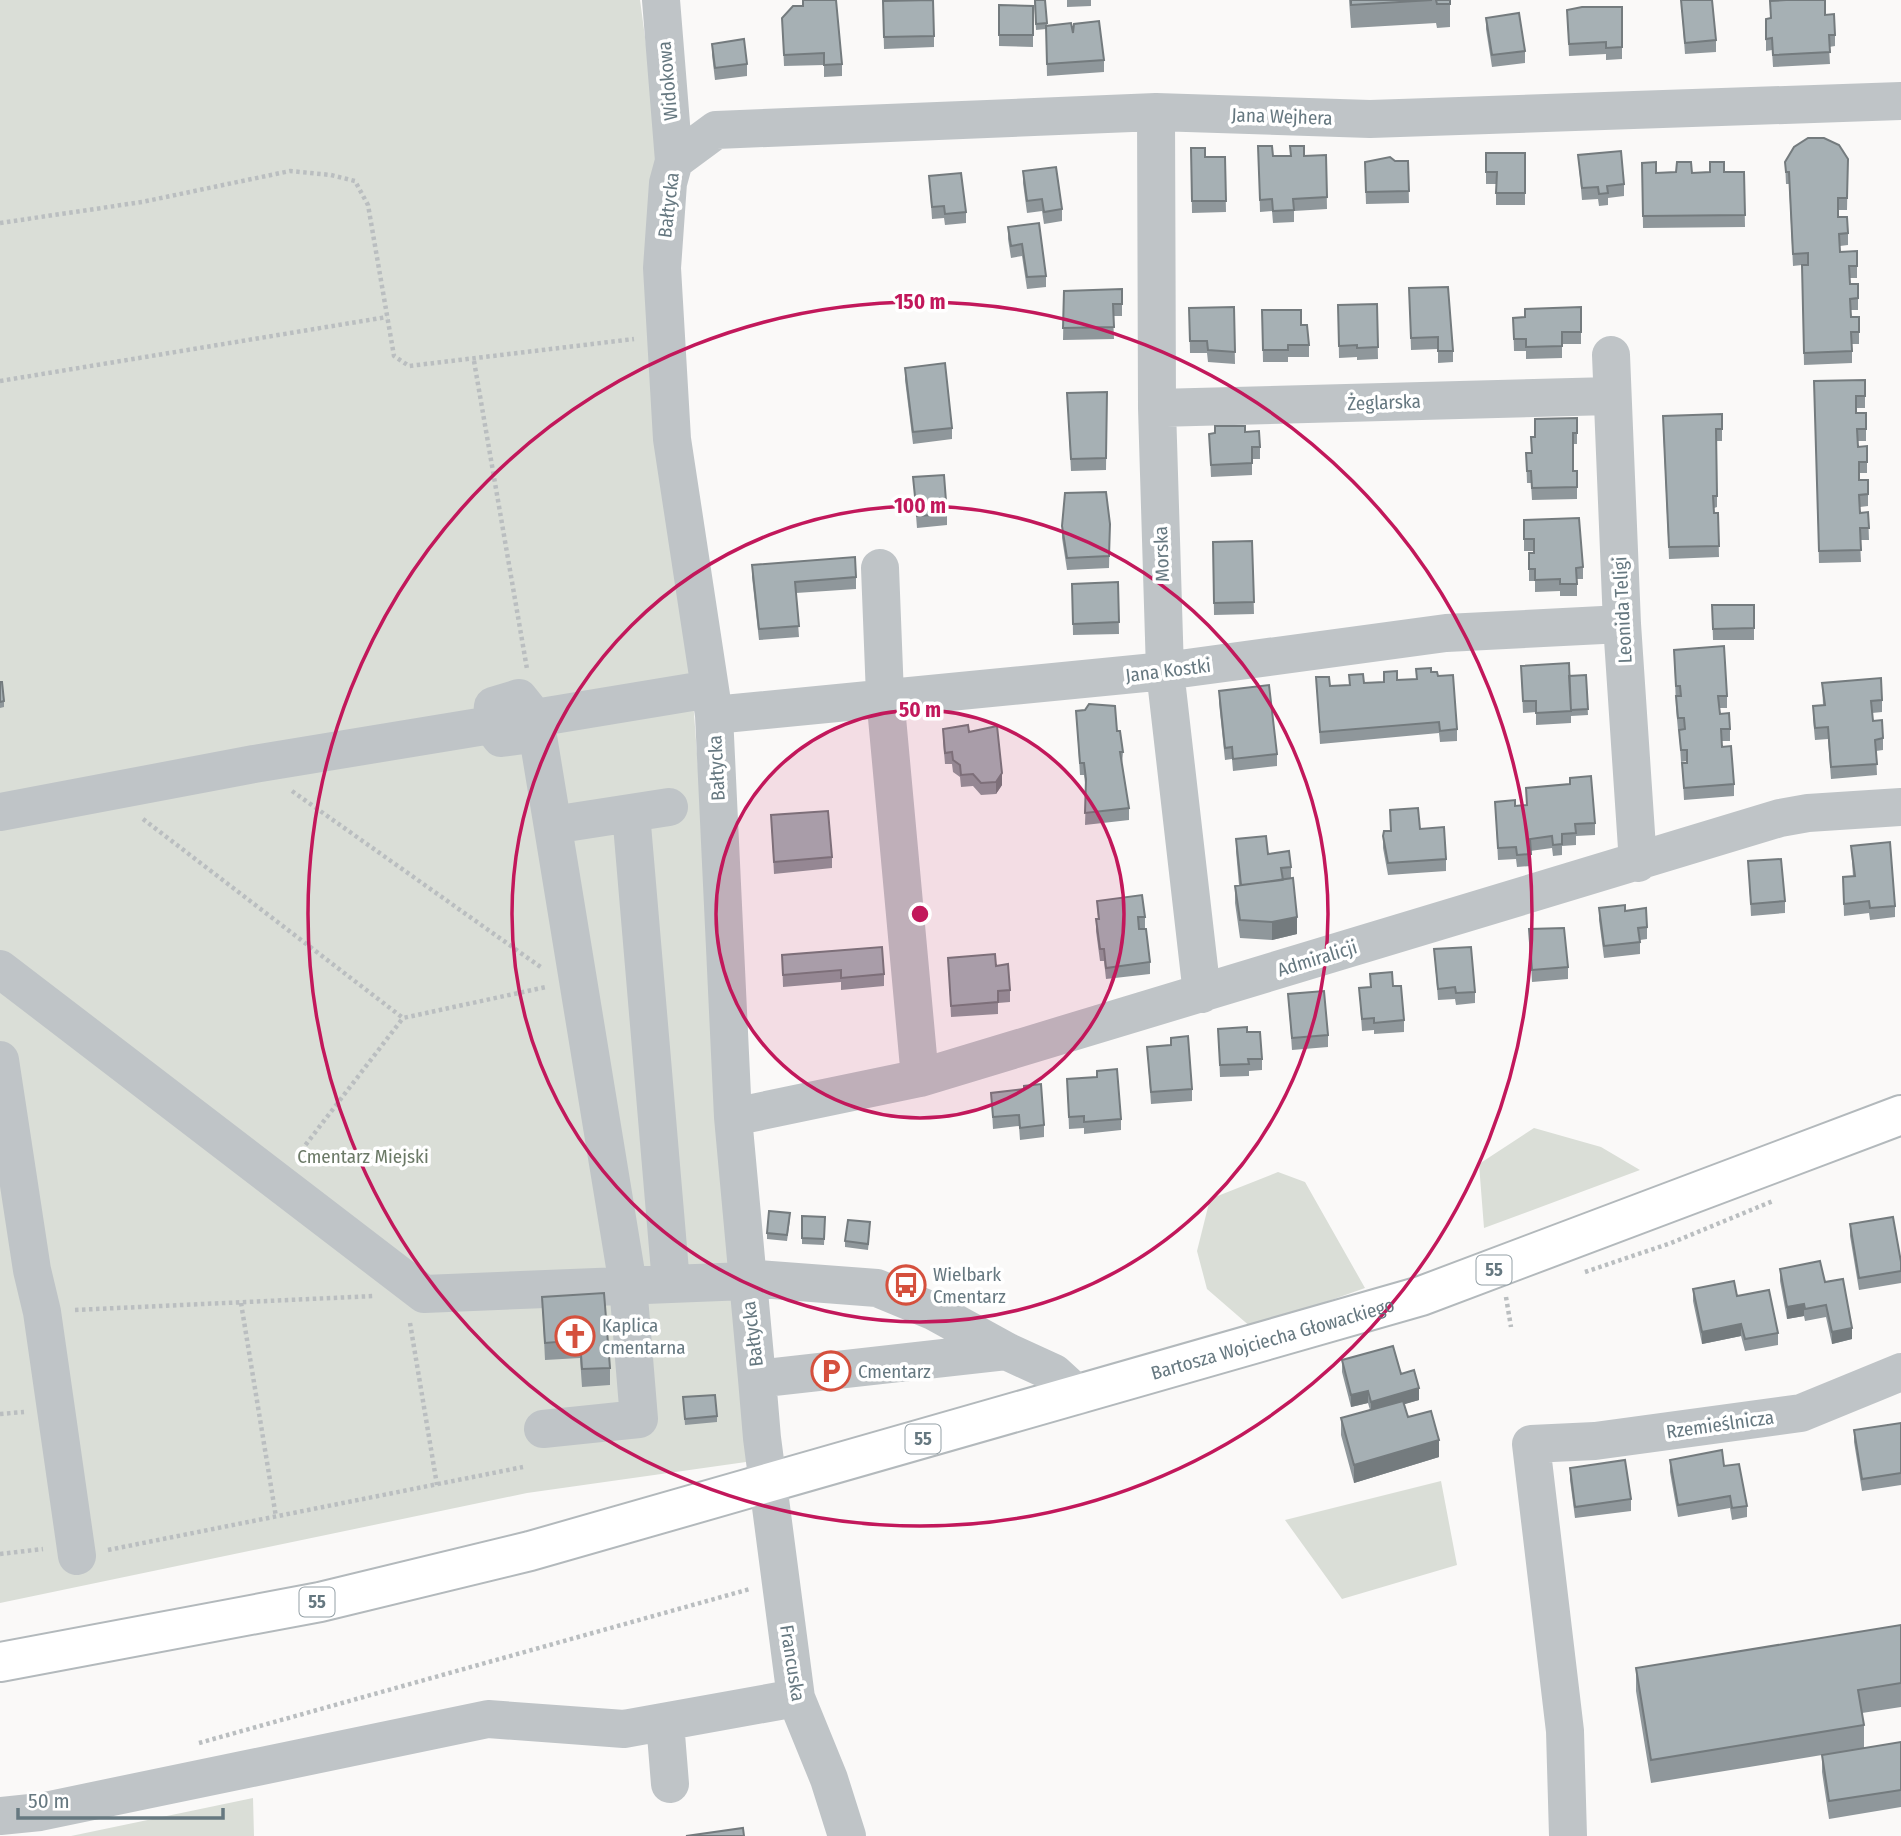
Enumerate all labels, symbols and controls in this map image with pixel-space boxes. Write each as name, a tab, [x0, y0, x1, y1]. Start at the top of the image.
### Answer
street label: Widokowa	[653, 40, 682, 122]
street label: Jana Wejhera	[1231, 103, 1333, 130]
street label: Bałtycka	[653, 171, 684, 239]
text: 150 m	[894, 289, 946, 315]
street label: Żeglarska	[1347, 390, 1421, 415]
text: 100 m	[894, 493, 946, 519]
street label: Morska	[1149, 526, 1174, 582]
street label: Leonida Teligi	[1608, 556, 1637, 664]
street label: Jana Kostki	[1124, 654, 1212, 687]
text: 50 m	[899, 697, 941, 723]
street label: Bałtycka	[703, 735, 730, 801]
centre of rings	[908, 902, 932, 926]
street label: Admiralicji	[1274, 935, 1360, 982]
park label: Cmentarz Miejski	[297, 1145, 429, 1168]
road number: 55	[1476, 1255, 1512, 1284]
place label: Wielbark Cmentarz	[933, 1263, 1006, 1308]
bus stop icon: Wielbark Cmentarz	[885, 1264, 927, 1306]
street label: Bartosza Wojciecha Głowackiego	[1148, 1293, 1397, 1385]
street label: Bałtycka	[737, 1300, 768, 1368]
place label: Kaplica cmentarna	[602, 1314, 686, 1359]
church icon: Kaplica cmentarna	[554, 1315, 596, 1357]
parking icon: Cmentarz	[810, 1350, 852, 1392]
place label: Cmentarz	[858, 1360, 931, 1383]
street label: Rzemieślnicza	[1665, 1406, 1775, 1443]
road number: 55	[906, 1424, 940, 1454]
road number: 55	[300, 1588, 334, 1616]
street label: Francuska	[775, 1623, 810, 1703]
scale bar	[18, 1776, 222, 1820]
text: 50 m	[28, 1788, 70, 1814]

